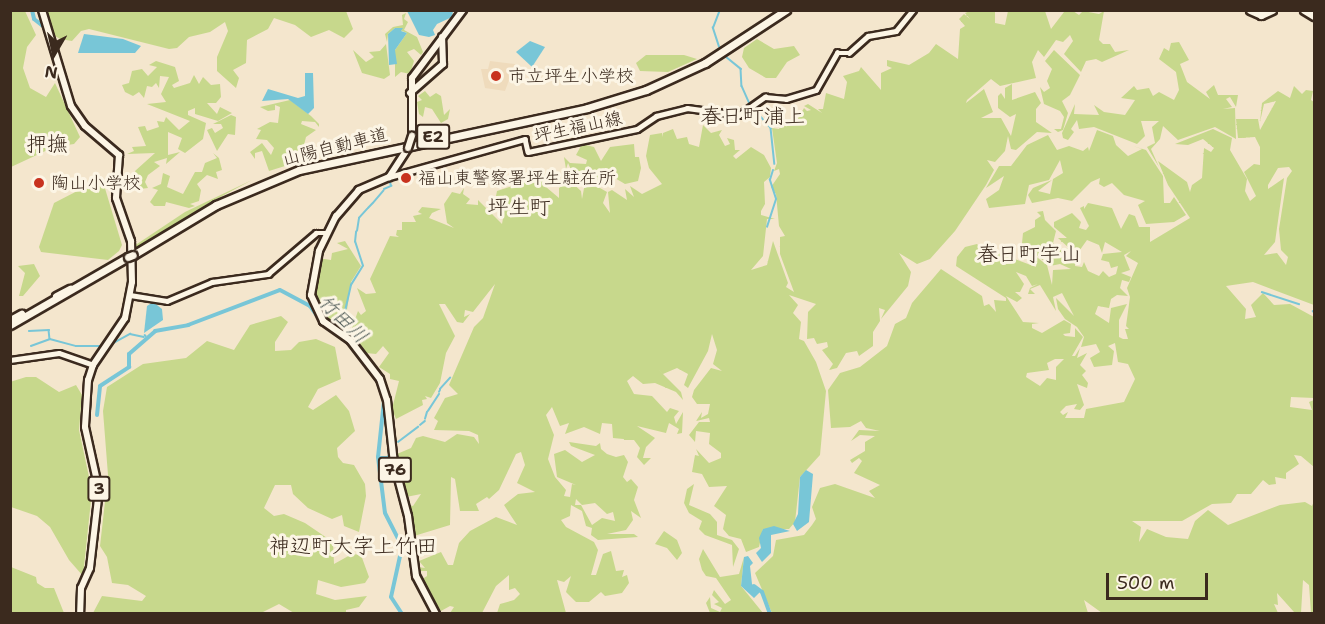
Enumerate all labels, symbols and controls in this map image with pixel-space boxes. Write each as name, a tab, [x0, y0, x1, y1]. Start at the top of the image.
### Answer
north arrow	[24, 24, 84, 84]
text: N	[43, 61, 59, 84]
place label: 市立坪生小学校	[508, 65, 634, 87]
marker: 市立坪生小学校	[489, 69, 503, 83]
district label: 春日町浦上	[701, 103, 805, 129]
street label: 坪生福山線	[532, 107, 624, 147]
street label: 山陽自動車道	[280, 123, 390, 171]
road number: E2	[415, 124, 451, 150]
district label: 押撫	[26, 131, 68, 157]
place label: 福山東警察署坪生駐在所	[418, 167, 616, 189]
marker: 福山東警察署坪生駐在所	[399, 171, 413, 185]
place label: 陶山小学校	[51, 172, 141, 194]
marker: 陶山小学校	[32, 176, 46, 190]
district label: 坪生町	[488, 194, 550, 220]
district label: 春日町宇山	[977, 241, 1081, 267]
water label: 竹田川	[313, 290, 373, 348]
road number: 76	[377, 457, 413, 483]
road number: 3	[87, 476, 111, 502]
district label: 神辺町大字上竹田	[269, 533, 437, 559]
scale bar	[1109, 561, 1211, 599]
text: 500 m	[1117, 571, 1175, 595]

